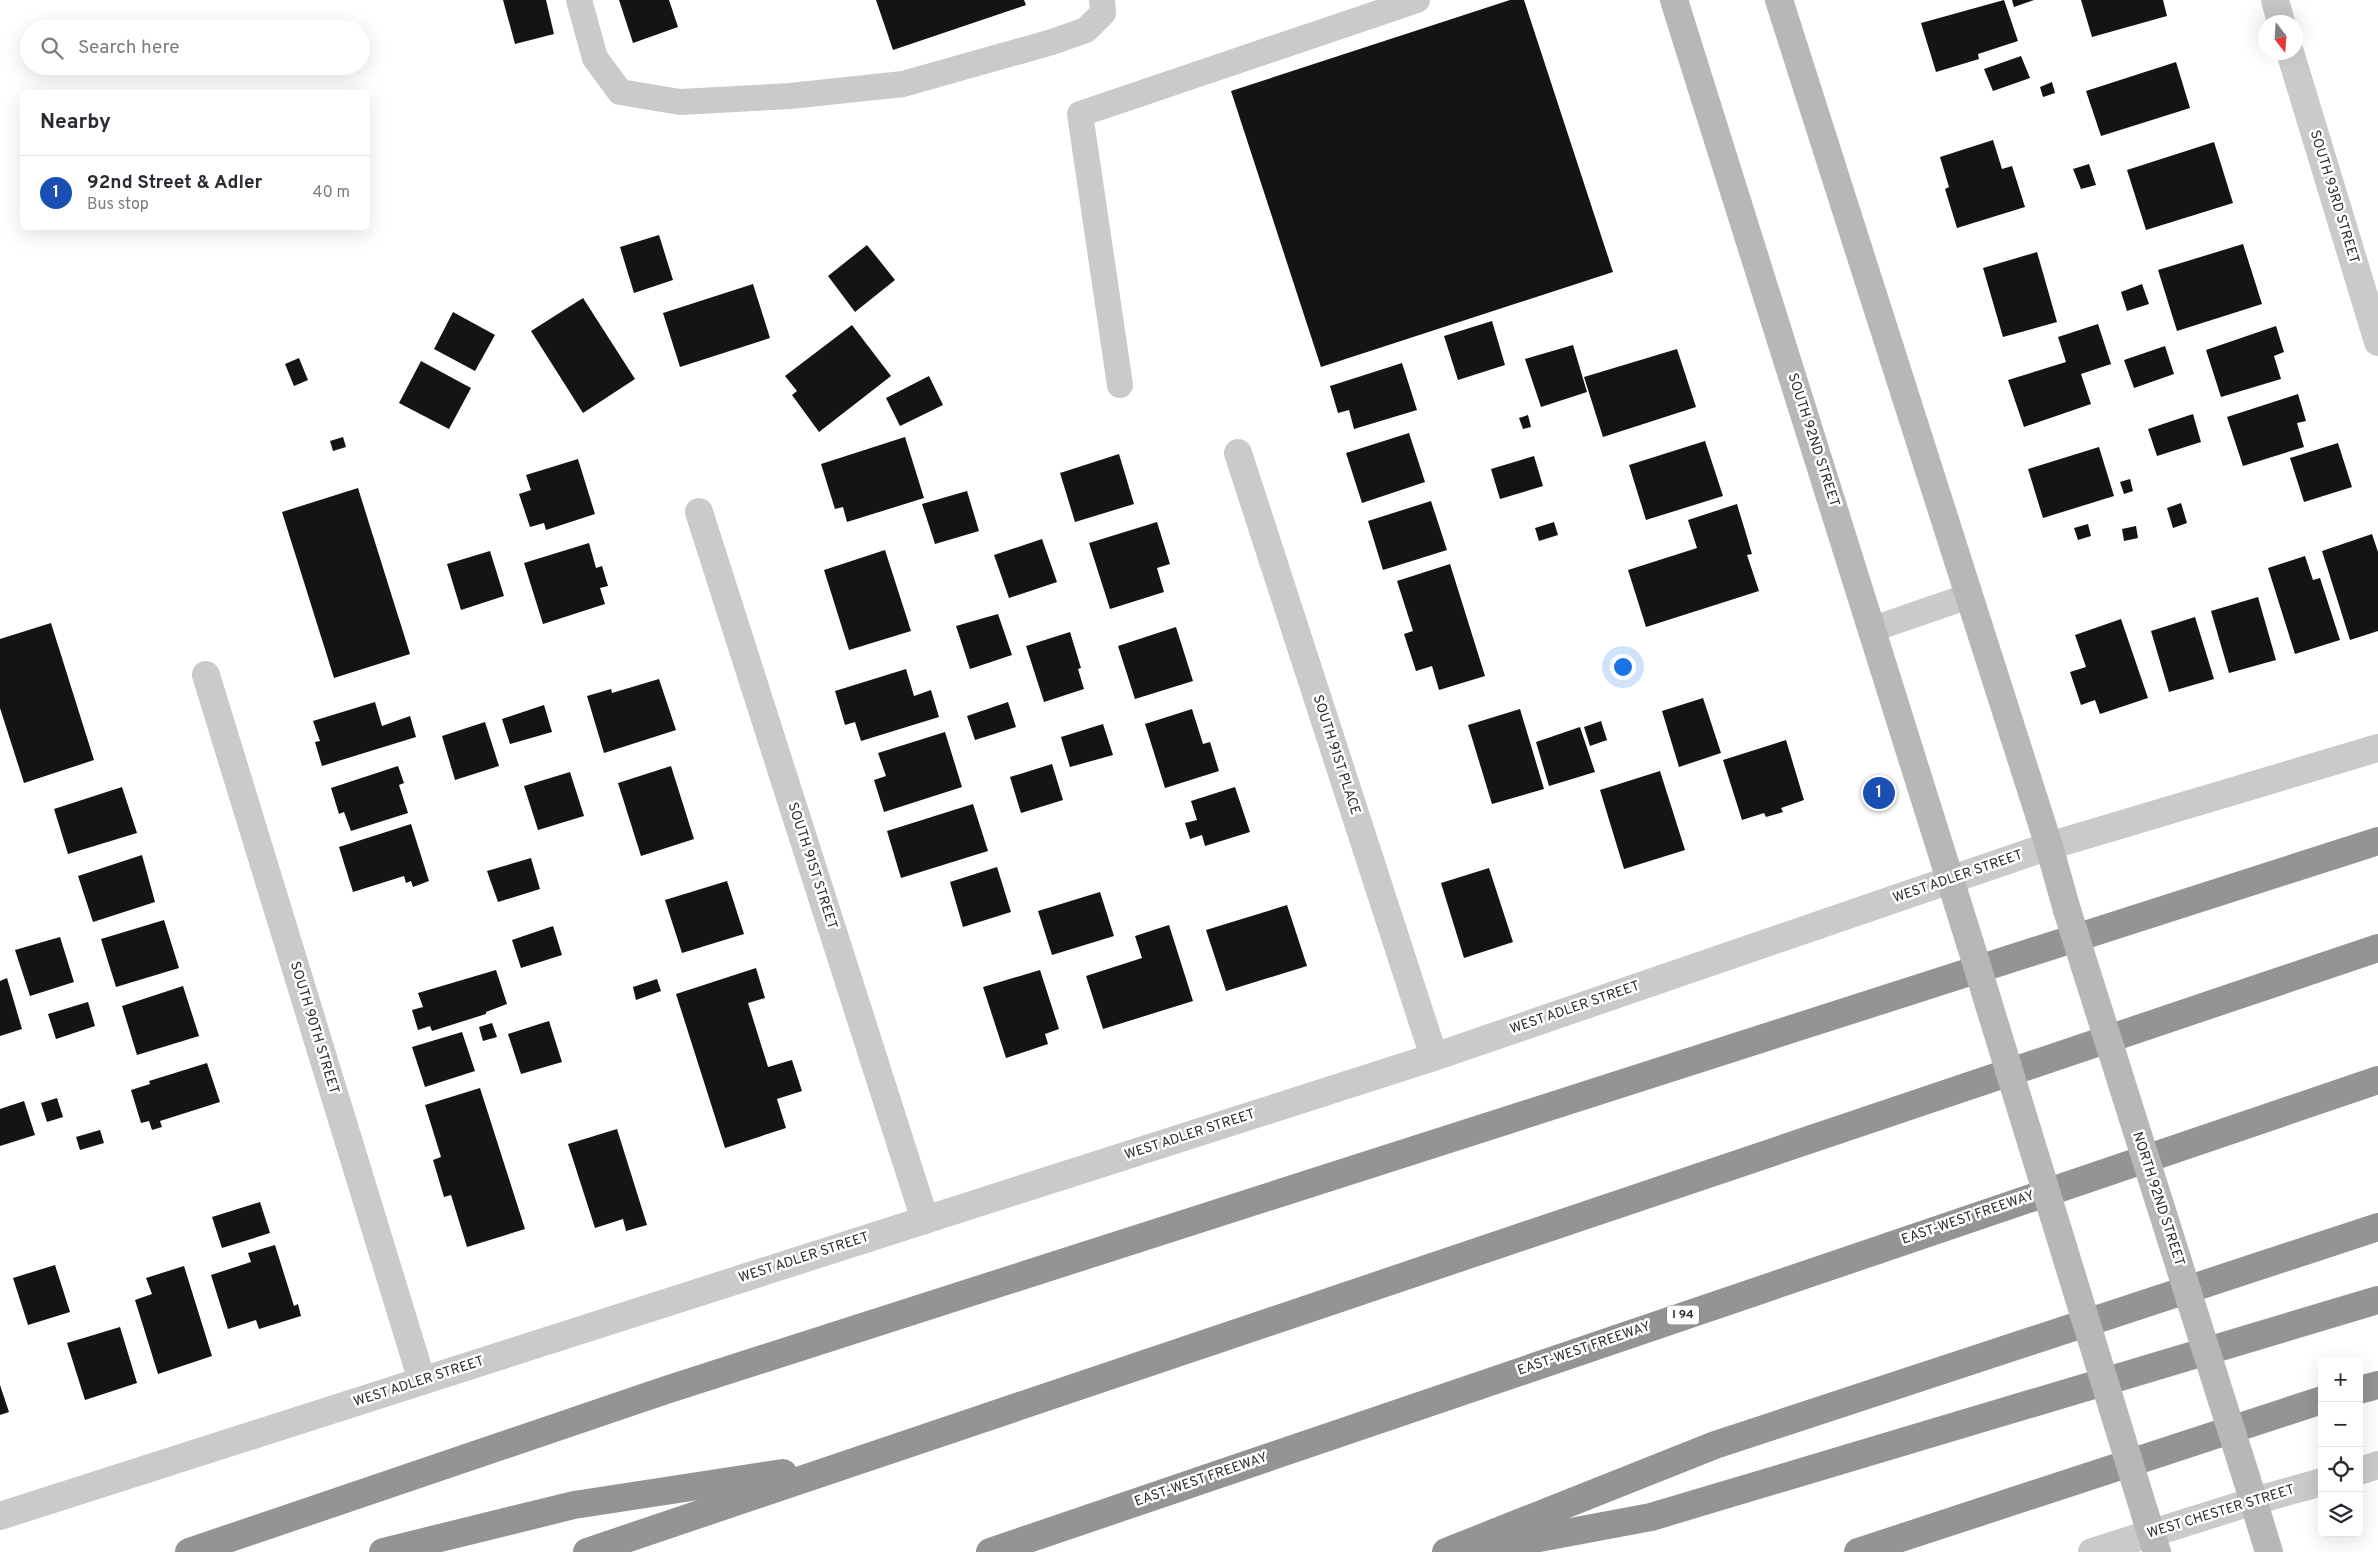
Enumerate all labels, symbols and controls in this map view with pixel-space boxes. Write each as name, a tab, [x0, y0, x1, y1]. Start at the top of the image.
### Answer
north arrow	[2258, 15, 2303, 60]
search box	[20, 20, 370, 75]
icon: search	[38, 34, 66, 62]
text: Search here	[78, 36, 180, 60]
text: Nearby	[40, 109, 111, 136]
street label: SOUTH 93RD STREET	[2306, 128, 2362, 266]
text: 92nd Street & Adler	[87, 171, 263, 195]
text: 1	[53, 183, 59, 203]
text: 40 m	[312, 183, 350, 203]
text: Bus stop	[87, 195, 149, 215]
street label: SOUTH 92ND STREET	[1783, 371, 1843, 509]
your location	[1610, 654, 1636, 680]
street label: SOUTH 91ST PLACE	[1309, 693, 1363, 817]
pin: 1	[1863, 774, 1895, 812]
street label: SOUTH 91ST STREET	[783, 800, 841, 932]
street label: WEST ADLER STREET	[1891, 847, 2025, 907]
street label: SOUTH 90TH STREET	[286, 960, 342, 1096]
street label: WEST ADLER STREET	[1508, 978, 1642, 1038]
street label: WEST ADLER STREET	[1123, 1106, 1257, 1164]
street label: NORTH 92ND STREET	[2128, 1130, 2188, 1268]
street label: EAST-WEST FREEWAY	[1899, 1187, 2037, 1249]
street label: WEST ADLER STREET	[737, 1229, 871, 1287]
road number: I 94	[1667, 1306, 1699, 1324]
street label: EAST-WEST FREEWAY	[1515, 1318, 1653, 1380]
street label: WEST ADLER STREET	[352, 1353, 486, 1411]
map controls	[2318, 1357, 2363, 1537]
button: +	[2318, 1357, 2363, 1402]
button: −	[2318, 1402, 2363, 1447]
button: locate	[2318, 1447, 2363, 1492]
street label: EAST-WEST FREEWAY	[1132, 1449, 1270, 1511]
street label: WEST CHESTER STREET	[2145, 1481, 2297, 1543]
button: layers	[2318, 1492, 2363, 1537]

